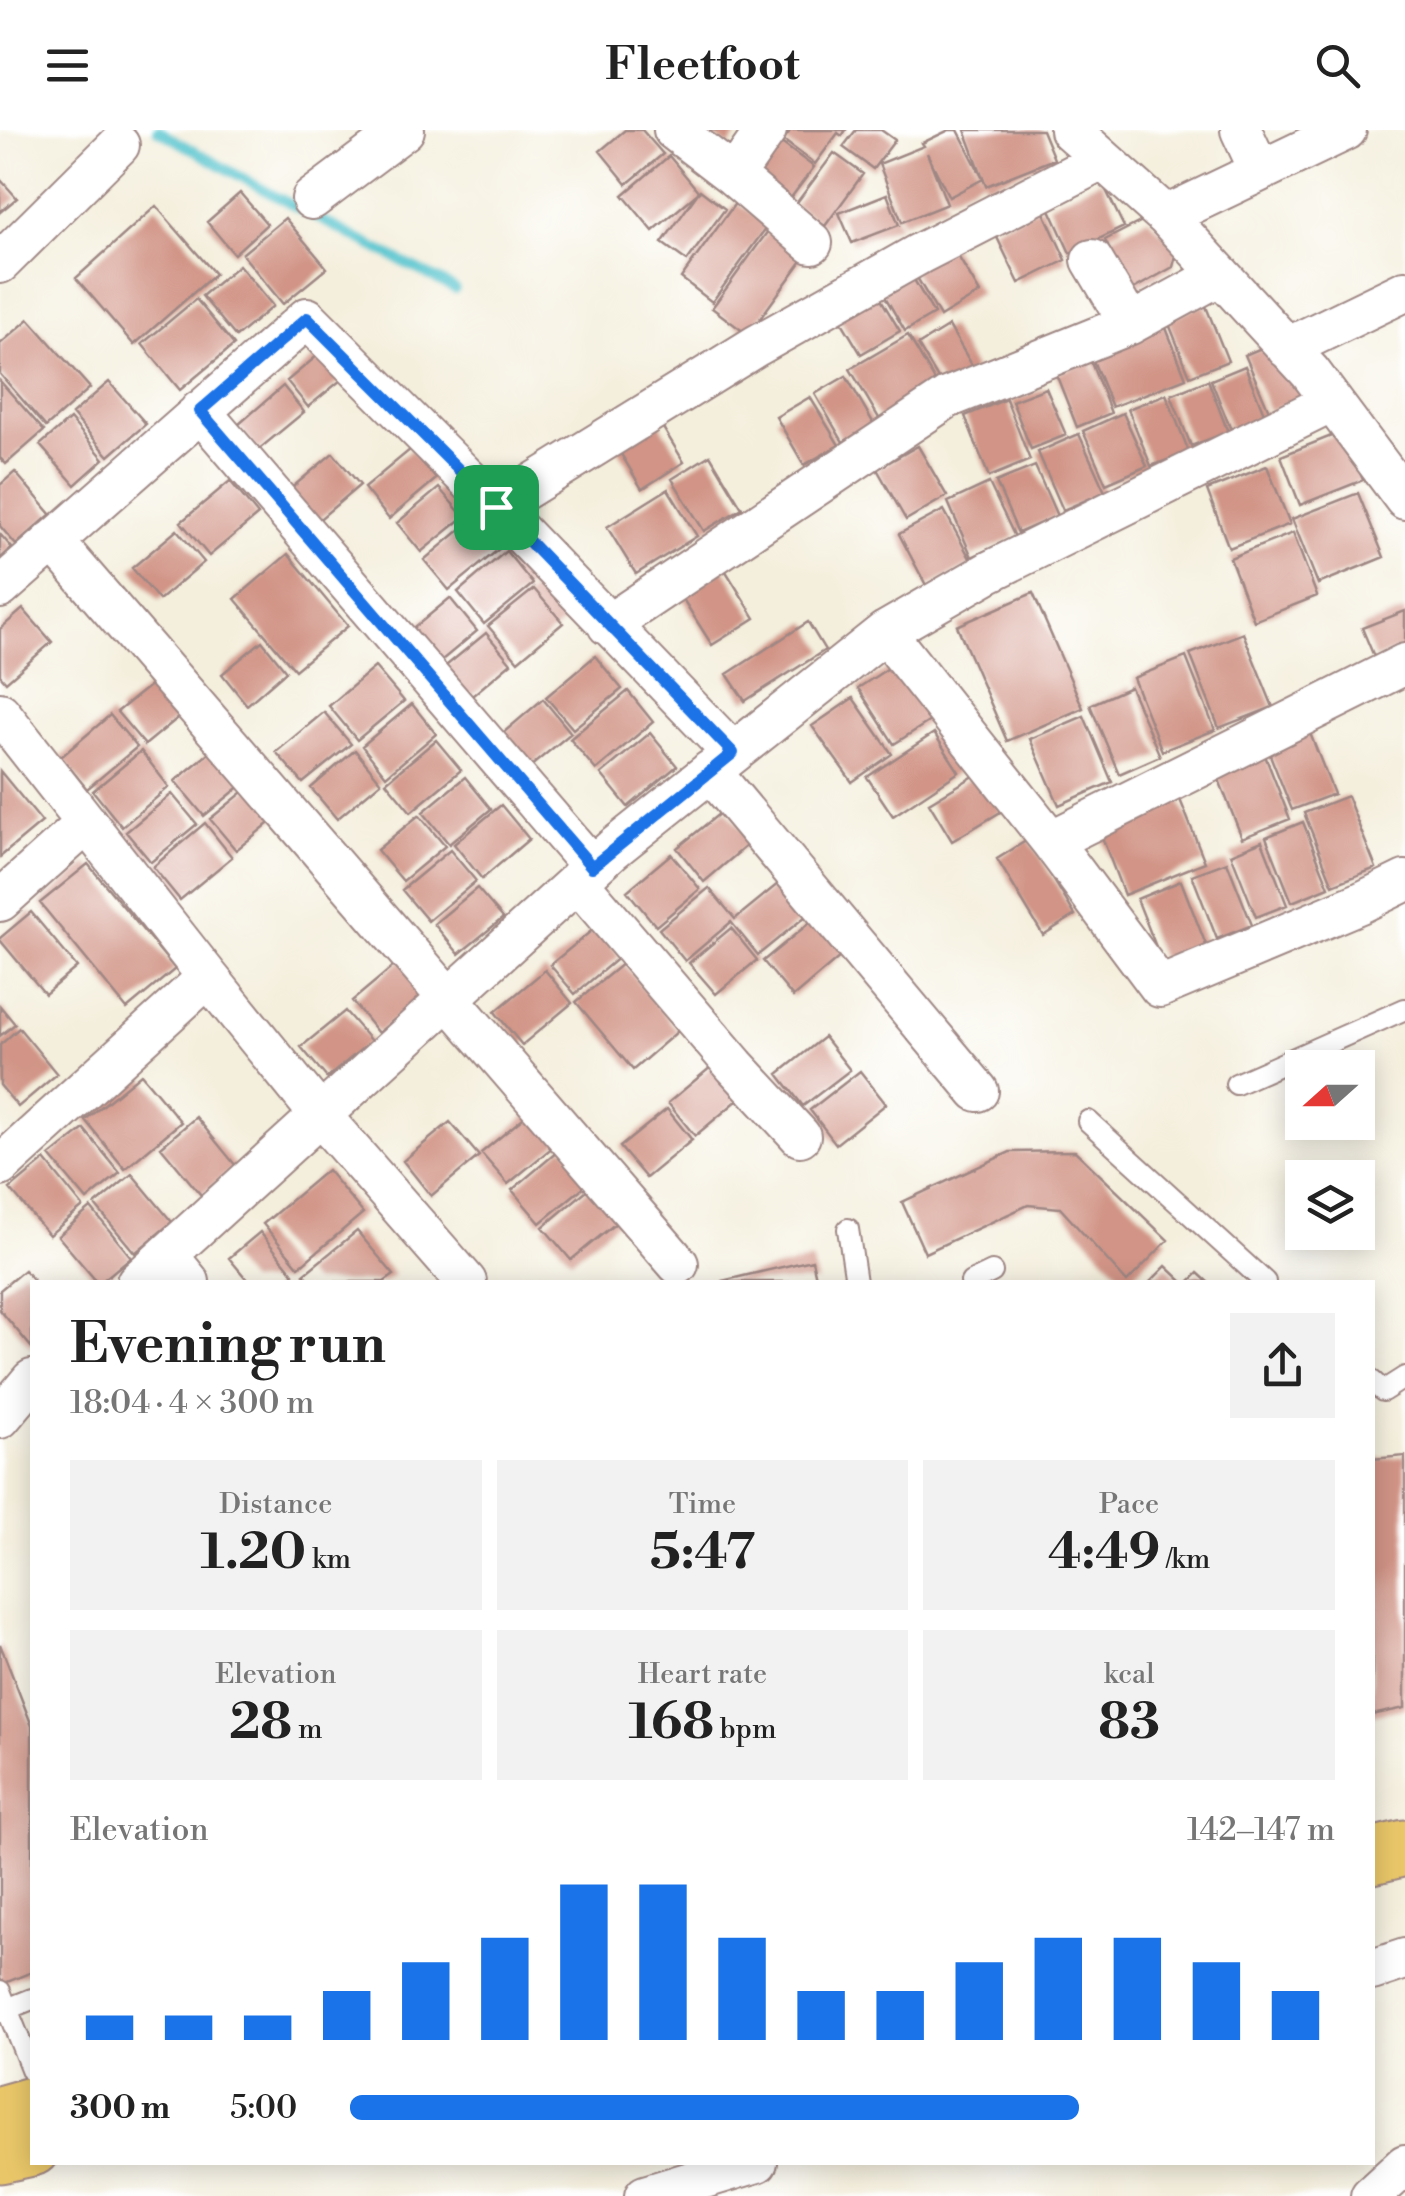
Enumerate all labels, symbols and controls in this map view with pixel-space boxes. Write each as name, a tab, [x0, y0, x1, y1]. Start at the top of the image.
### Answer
text: Fleetfoot	[605, 37, 800, 94]
icon: menu	[40, 38, 95, 93]
icon: search	[1310, 38, 1365, 93]
pin	[454, 465, 539, 550]
icon: arrive	[469, 480, 524, 535]
north arrow	[1285, 1050, 1375, 1140]
map controls	[1285, 1050, 1375, 1250]
button: layers	[1285, 1160, 1375, 1250]
text: Evening run	[70, 1311, 386, 1380]
button: share	[1230, 1313, 1335, 1418]
text: 18:04 · 4 × 300 m	[70, 1383, 314, 1423]
text: Distance	[219, 1487, 332, 1522]
text: Time	[669, 1487, 736, 1522]
text: Pace	[1099, 1487, 1159, 1522]
text: 1.20	[201, 1522, 306, 1584]
text: 5:47	[650, 1522, 755, 1584]
text: 4:49	[1048, 1522, 1160, 1584]
text: km	[306, 1542, 351, 1577]
text: /km	[1160, 1542, 1210, 1577]
text: Elevation	[215, 1657, 336, 1692]
text: Heart rate	[638, 1657, 767, 1692]
text: kcal	[1104, 1657, 1155, 1692]
text: 28	[229, 1692, 292, 1754]
text: 168	[628, 1692, 714, 1754]
text: 83	[1098, 1692, 1160, 1754]
text: m	[292, 1712, 323, 1747]
text: bpm	[714, 1712, 777, 1747]
text: Elevation	[70, 1810, 209, 1850]
text: 142–147 m	[1187, 1810, 1335, 1850]
text: 300 m	[70, 2088, 170, 2128]
text: 5:00	[230, 2088, 297, 2128]

